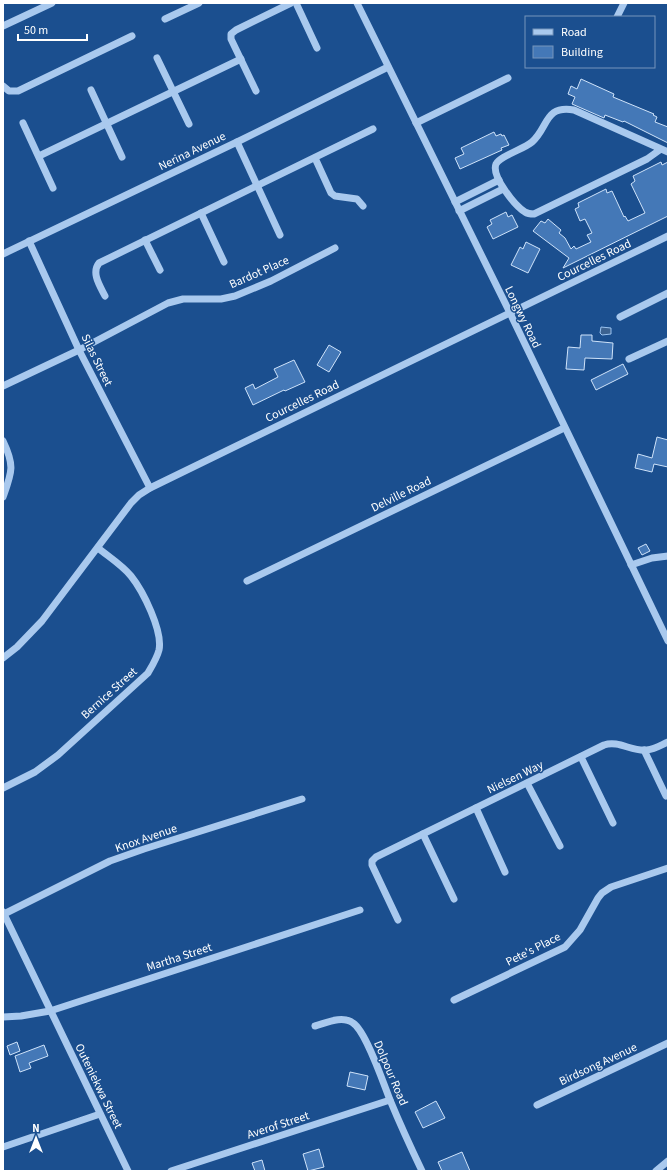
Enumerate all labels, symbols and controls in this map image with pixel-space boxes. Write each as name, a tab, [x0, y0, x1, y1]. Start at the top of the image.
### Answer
scale bar	[18, 16, 87, 42]
legend	[525, 16, 655, 68]
text: 50 m	[24, 22, 48, 39]
text: Road	[561, 24, 587, 41]
text: Building	[561, 44, 603, 61]
street label: Nerina Avenue	[156, 128, 229, 175]
street label: Courcelles Road	[554, 235, 634, 286]
street label: Bardot Place	[227, 252, 292, 293]
street label: Longwy Road	[500, 283, 545, 351]
street label: Silas Street	[77, 331, 116, 389]
street label: Courcelles Road	[262, 376, 342, 427]
street label: Delville Road	[368, 473, 434, 516]
street label: Bernice Street	[78, 664, 141, 723]
street label: Nielsen Way	[484, 756, 547, 798]
street label: Knox Avenue	[113, 820, 179, 857]
street label: Pete's Place	[503, 928, 564, 971]
street label: Martha Street	[144, 939, 214, 976]
street label: Dolpour Road	[369, 1038, 412, 1108]
street label: Birdsong Avenue	[556, 1039, 640, 1090]
street label: Outeniekwa Street	[71, 1041, 127, 1132]
street label: Averof Street	[245, 1107, 311, 1144]
north arrow	[16, 1118, 56, 1158]
text: N	[32, 1121, 40, 1136]

